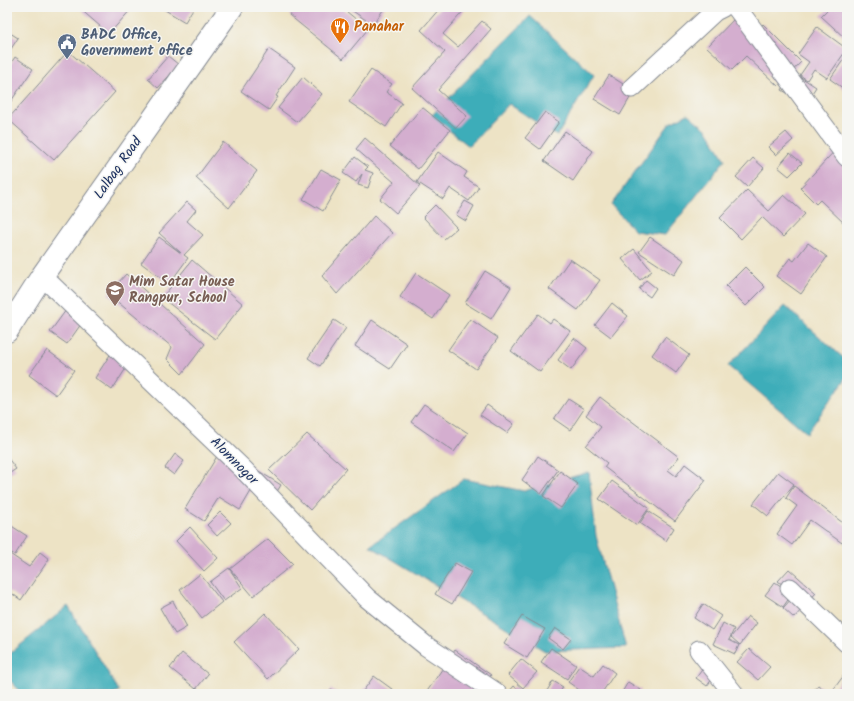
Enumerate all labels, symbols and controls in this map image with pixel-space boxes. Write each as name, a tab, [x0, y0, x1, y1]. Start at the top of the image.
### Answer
restaurant icon: Panahar	[329, 16, 351, 44]
place label: Panahar	[354, 16, 405, 38]
place label: BADC Office, Government office	[81, 24, 193, 62]
public building icon: BADC Office, Government office	[56, 32, 78, 60]
street label: Lalbag Road	[88, 131, 148, 204]
place label: Mim Satar House Rangpur, School	[129, 271, 235, 309]
school or university icon: Mim Satar House Rangpur, School	[104, 279, 126, 307]
street label: Alomnogor	[205, 432, 264, 491]

